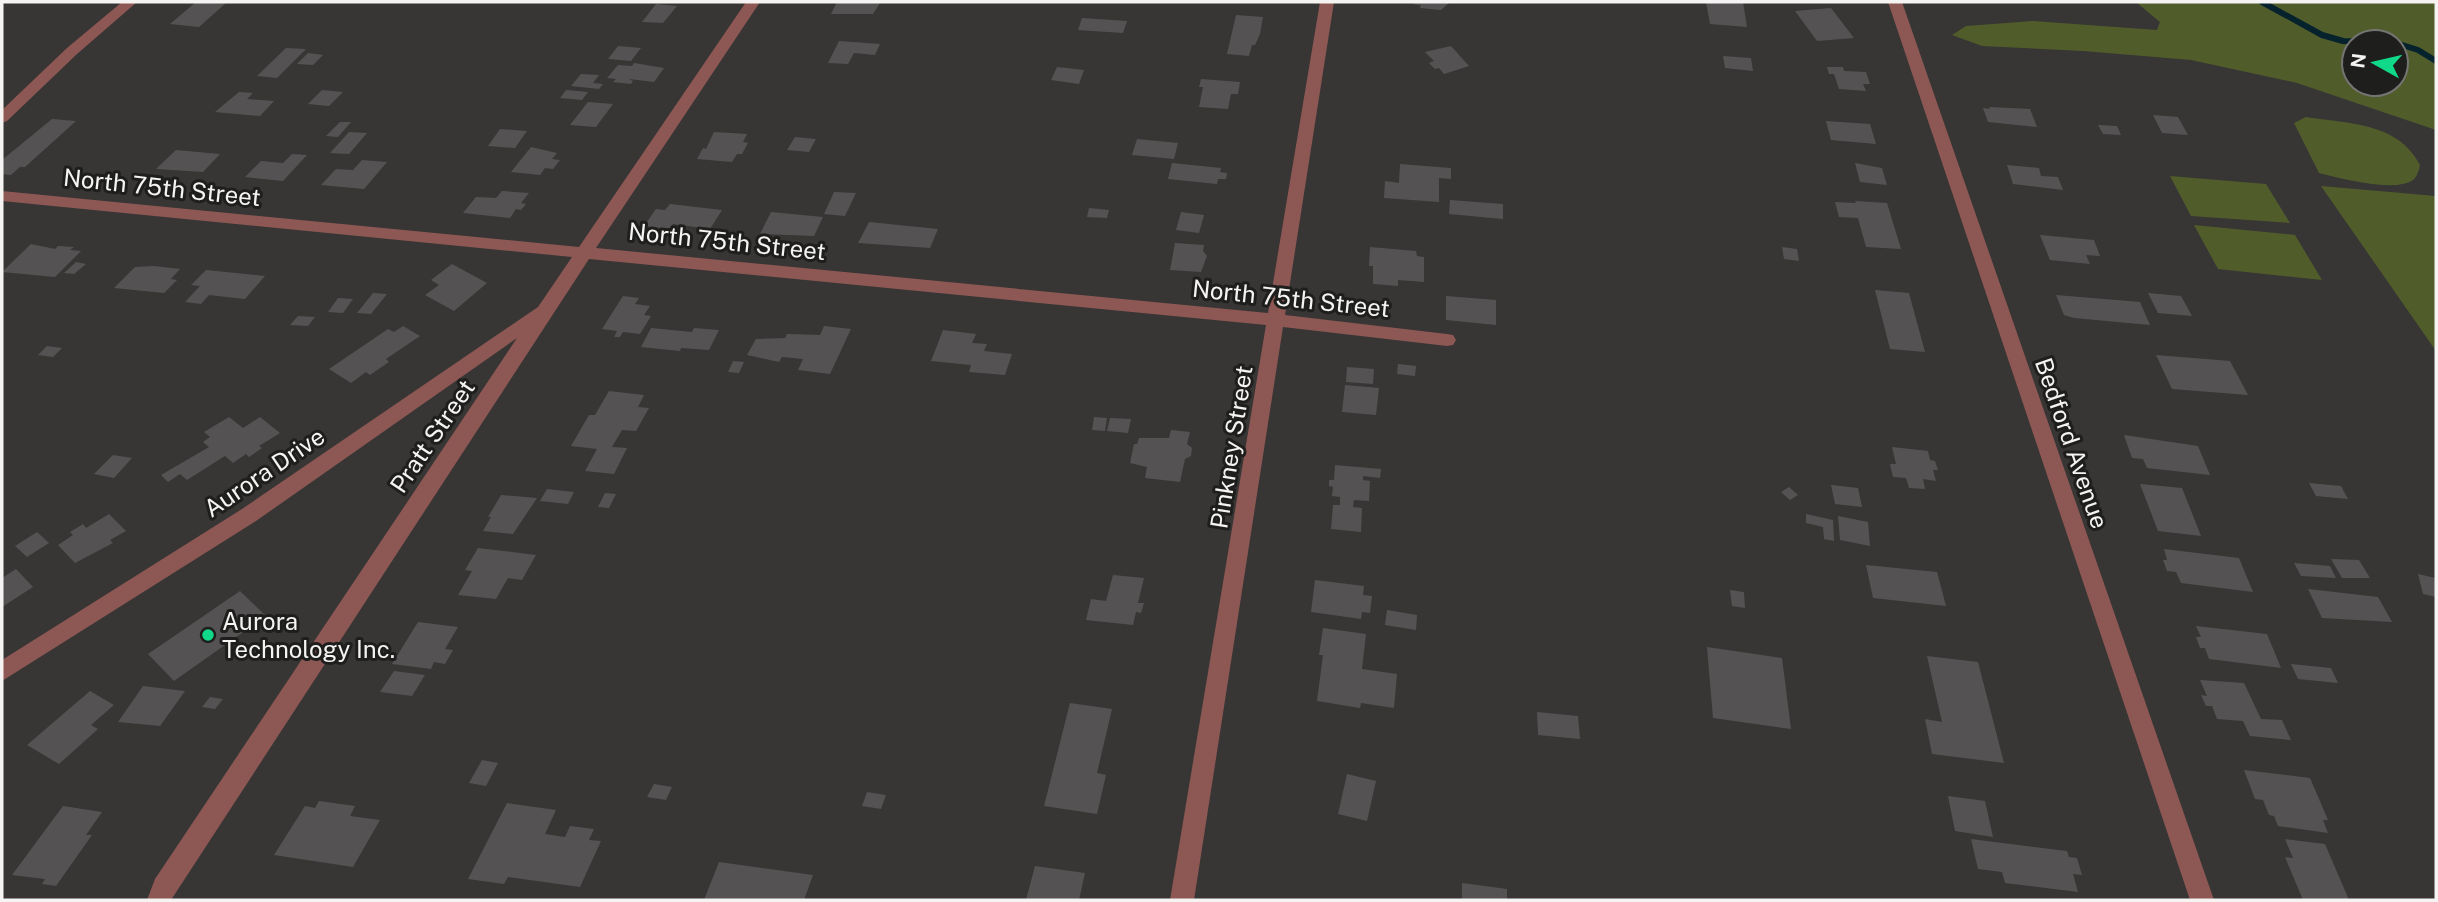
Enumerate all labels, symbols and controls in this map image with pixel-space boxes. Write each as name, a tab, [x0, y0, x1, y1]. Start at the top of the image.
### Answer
north arrow	[2340, 28, 2410, 98]
text: N	[2346, 52, 2370, 70]
street label: North 75th Street	[62, 163, 262, 211]
street label: North 75th Street	[627, 217, 827, 265]
street label: North 75th Street	[1191, 274, 1391, 322]
street label: Bedford Avenue	[2030, 354, 2114, 532]
street label: Pinkney Street	[1204, 363, 1258, 531]
street label: Pratt Street	[384, 374, 480, 498]
street label: Aurora Drive	[198, 421, 330, 523]
place label: Aurora Technology Inc.	[222, 607, 395, 663]
marker: Aurora Technology Inc.	[200, 627, 216, 643]

